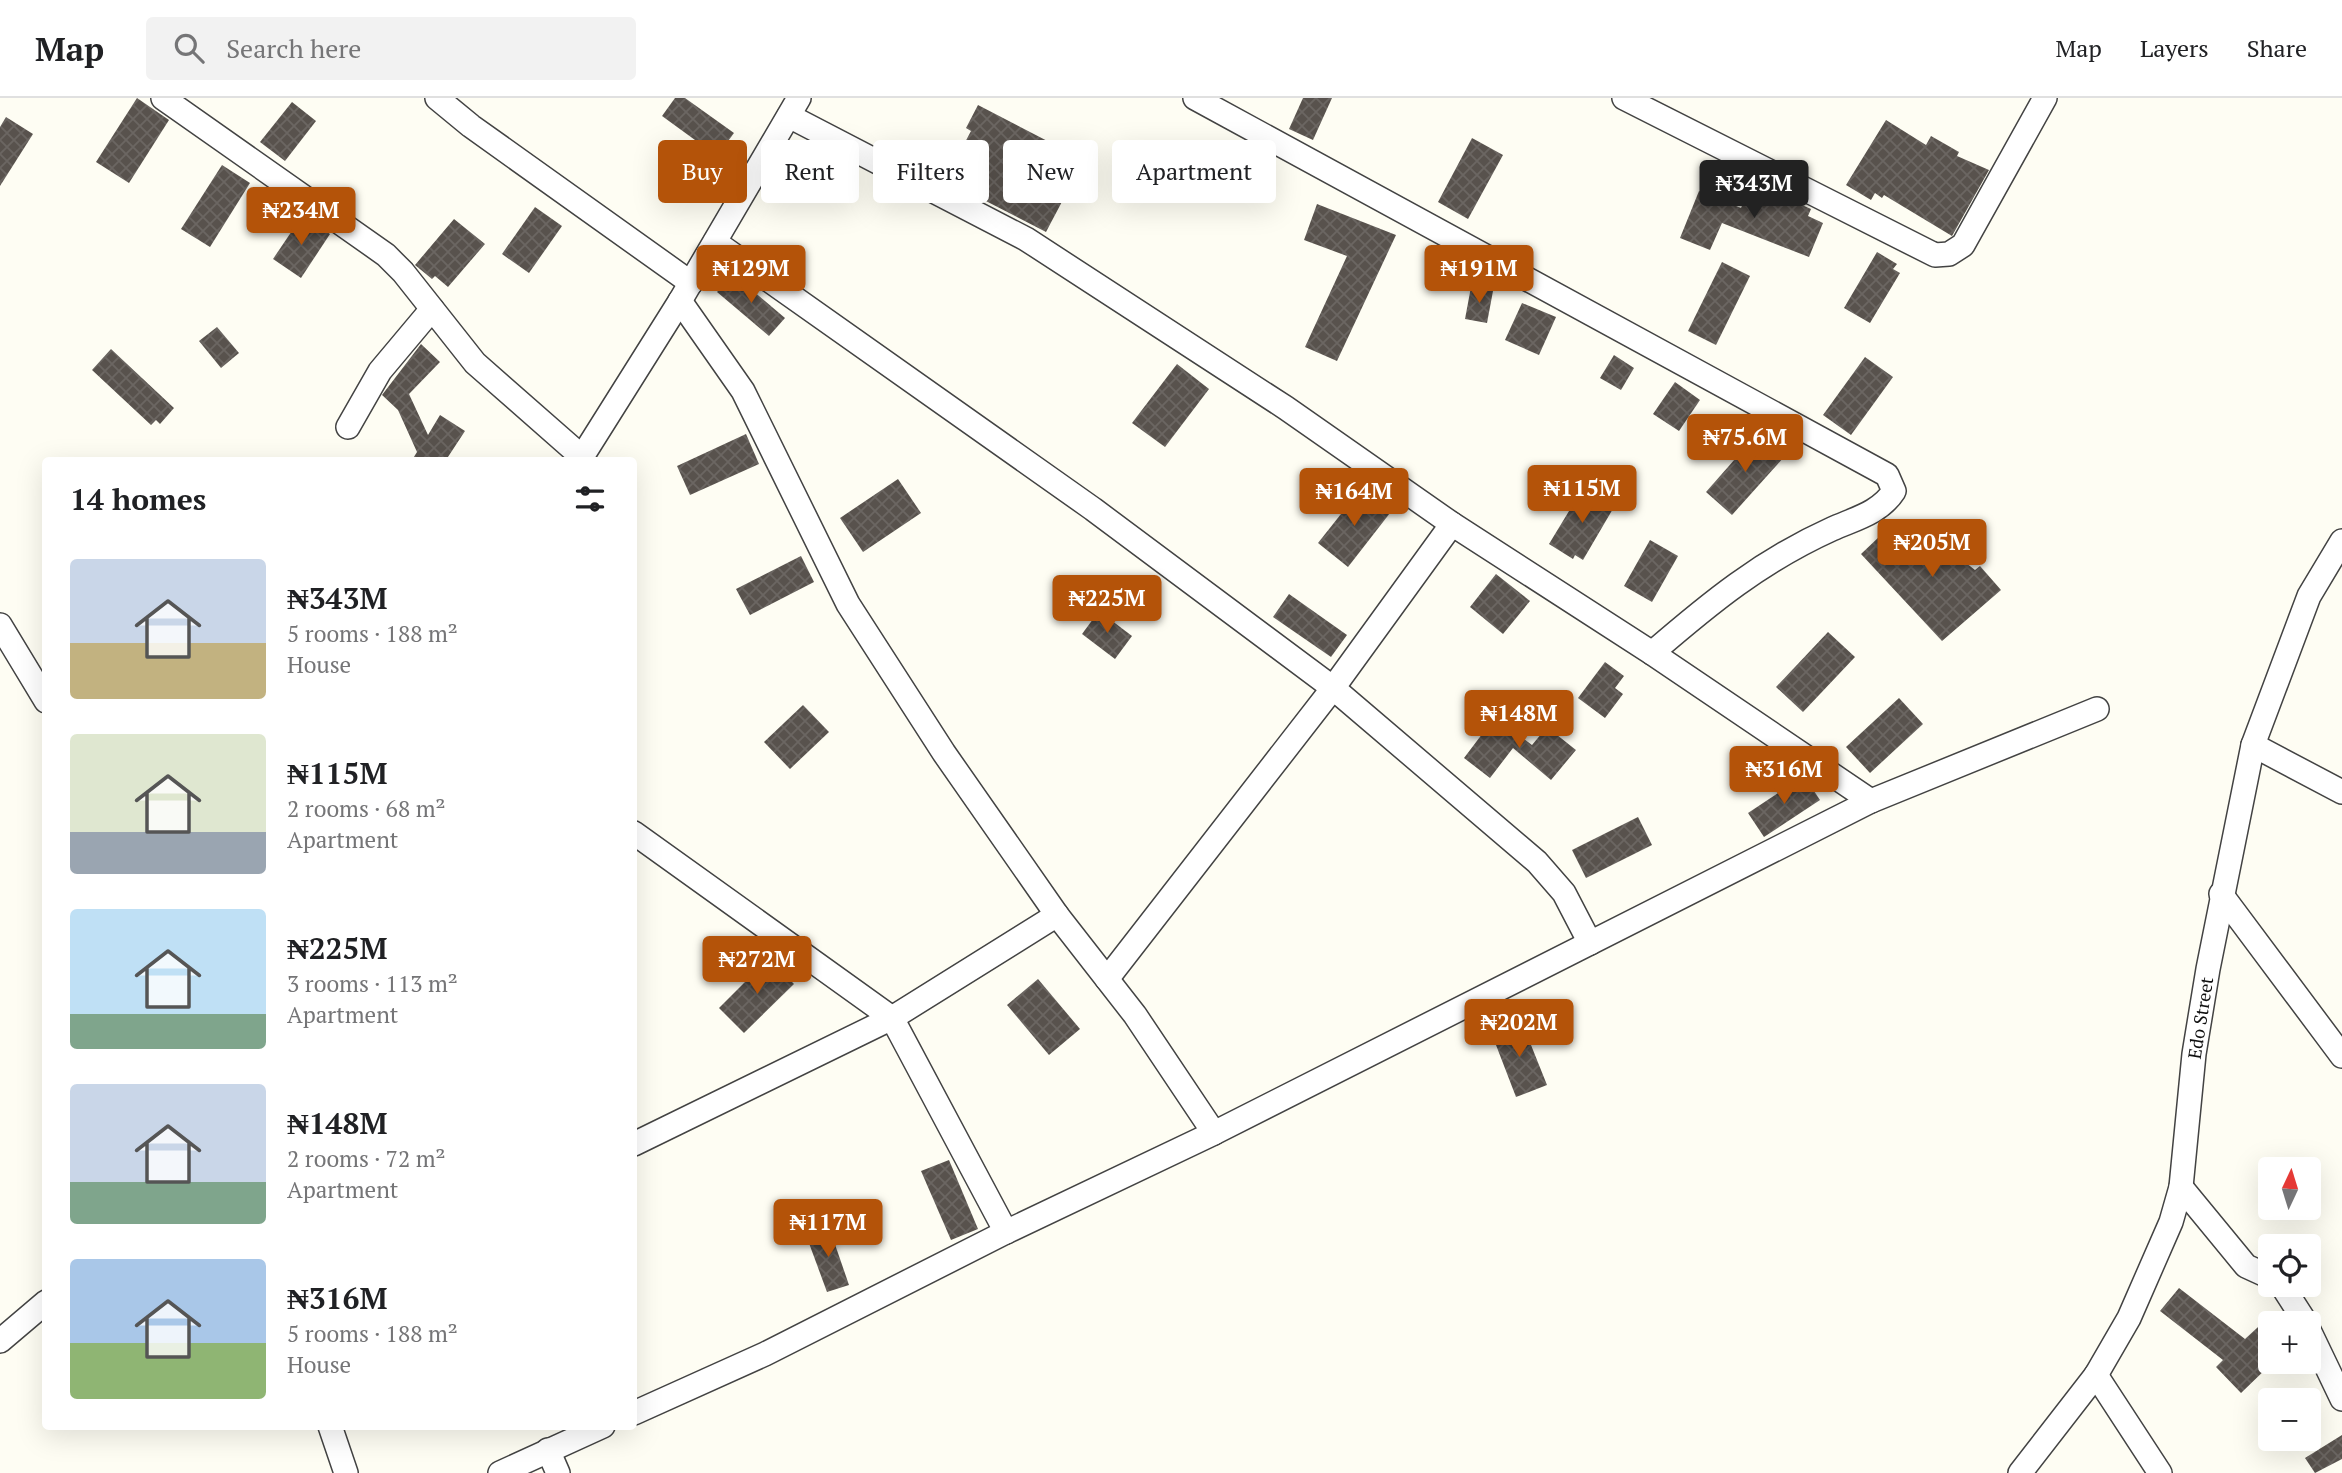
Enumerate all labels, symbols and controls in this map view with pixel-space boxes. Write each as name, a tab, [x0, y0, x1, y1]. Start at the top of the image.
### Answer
search box	[146, 17, 636, 80]
text: Map	[35, 27, 104, 70]
icon: search	[170, 29, 208, 67]
text: Search here	[226, 31, 361, 65]
text: Map	[2055, 32, 2102, 64]
text: Layers	[2140, 32, 2209, 64]
text: Share	[2247, 32, 2307, 64]
chip: Buy	[658, 140, 747, 203]
chip: Rent	[761, 140, 859, 203]
chip: Filters	[873, 140, 989, 203]
chip: New	[1003, 140, 1098, 203]
chip: Apartment	[1112, 140, 1276, 203]
pin: ₦343M	[1705, 160, 1803, 220]
text: ₦343M	[1716, 167, 1793, 198]
pin: ₦234M	[252, 188, 350, 247]
text: ₦234M	[263, 194, 340, 225]
pin: ₦129M	[702, 246, 800, 305]
pin: ₦191M	[1430, 246, 1528, 305]
text: ₦129M	[713, 252, 790, 283]
text: ₦191M	[1441, 252, 1518, 283]
pin: ₦75.6M	[1688, 414, 1802, 474]
text: ₦75.6M	[1703, 421, 1787, 452]
pin: ₦115M	[1533, 466, 1631, 525]
pin: ₦164M	[1305, 468, 1403, 528]
text: ₦115M	[1544, 472, 1621, 503]
text: ₦164M	[1316, 475, 1393, 506]
text: 14 homes	[70, 479, 206, 519]
icon: filters	[571, 480, 609, 518]
pin: ₦205M	[1883, 519, 1981, 579]
text: ₦205M	[1894, 526, 1971, 557]
pin: ₦225M	[1058, 575, 1156, 635]
text: ₦343M	[287, 578, 387, 618]
text: ₦225M	[1069, 582, 1146, 613]
icon: home	[126, 587, 210, 671]
text: 5 rooms · 188 m²	[287, 618, 458, 649]
text: House	[287, 649, 351, 680]
pin: ₦148M	[1470, 690, 1568, 750]
text: ₦148M	[1481, 697, 1558, 728]
pin: ₦316M	[1735, 746, 1833, 806]
text: ₦115M	[287, 753, 387, 793]
text: ₦316M	[1746, 753, 1823, 784]
icon: home	[126, 762, 210, 846]
text: 2 rooms · 68 m²	[287, 793, 446, 824]
text: Apartment	[287, 824, 398, 855]
text: ₦225M	[287, 928, 387, 968]
pin: ₦272M	[708, 936, 806, 996]
icon: home	[126, 937, 210, 1021]
text: ₦272M	[719, 943, 796, 974]
text: 3 rooms · 113 m²	[287, 968, 458, 999]
street label: Edo Street	[2182, 975, 2218, 1061]
text: Apartment	[287, 999, 398, 1030]
pin: ₦202M	[1470, 1000, 1568, 1059]
text: ₦202M	[1481, 1006, 1558, 1037]
text: ₦148M	[287, 1103, 387, 1143]
icon: home	[126, 1112, 210, 1196]
text: 2 rooms · 72 m²	[287, 1143, 446, 1174]
north arrow	[2258, 1157, 2320, 1220]
map controls	[2258, 1157, 2321, 1451]
text: Apartment	[287, 1174, 398, 1205]
pin: ₦117M	[779, 1200, 877, 1259]
text: ₦117M	[790, 1206, 867, 1237]
button: locate	[2258, 1234, 2321, 1297]
text: ₦316M	[287, 1278, 387, 1318]
icon: home	[126, 1287, 210, 1371]
button: +	[2258, 1311, 2321, 1374]
text: 5 rooms · 188 m²	[287, 1318, 458, 1349]
text: House	[287, 1349, 351, 1380]
button: −	[2258, 1388, 2321, 1451]

